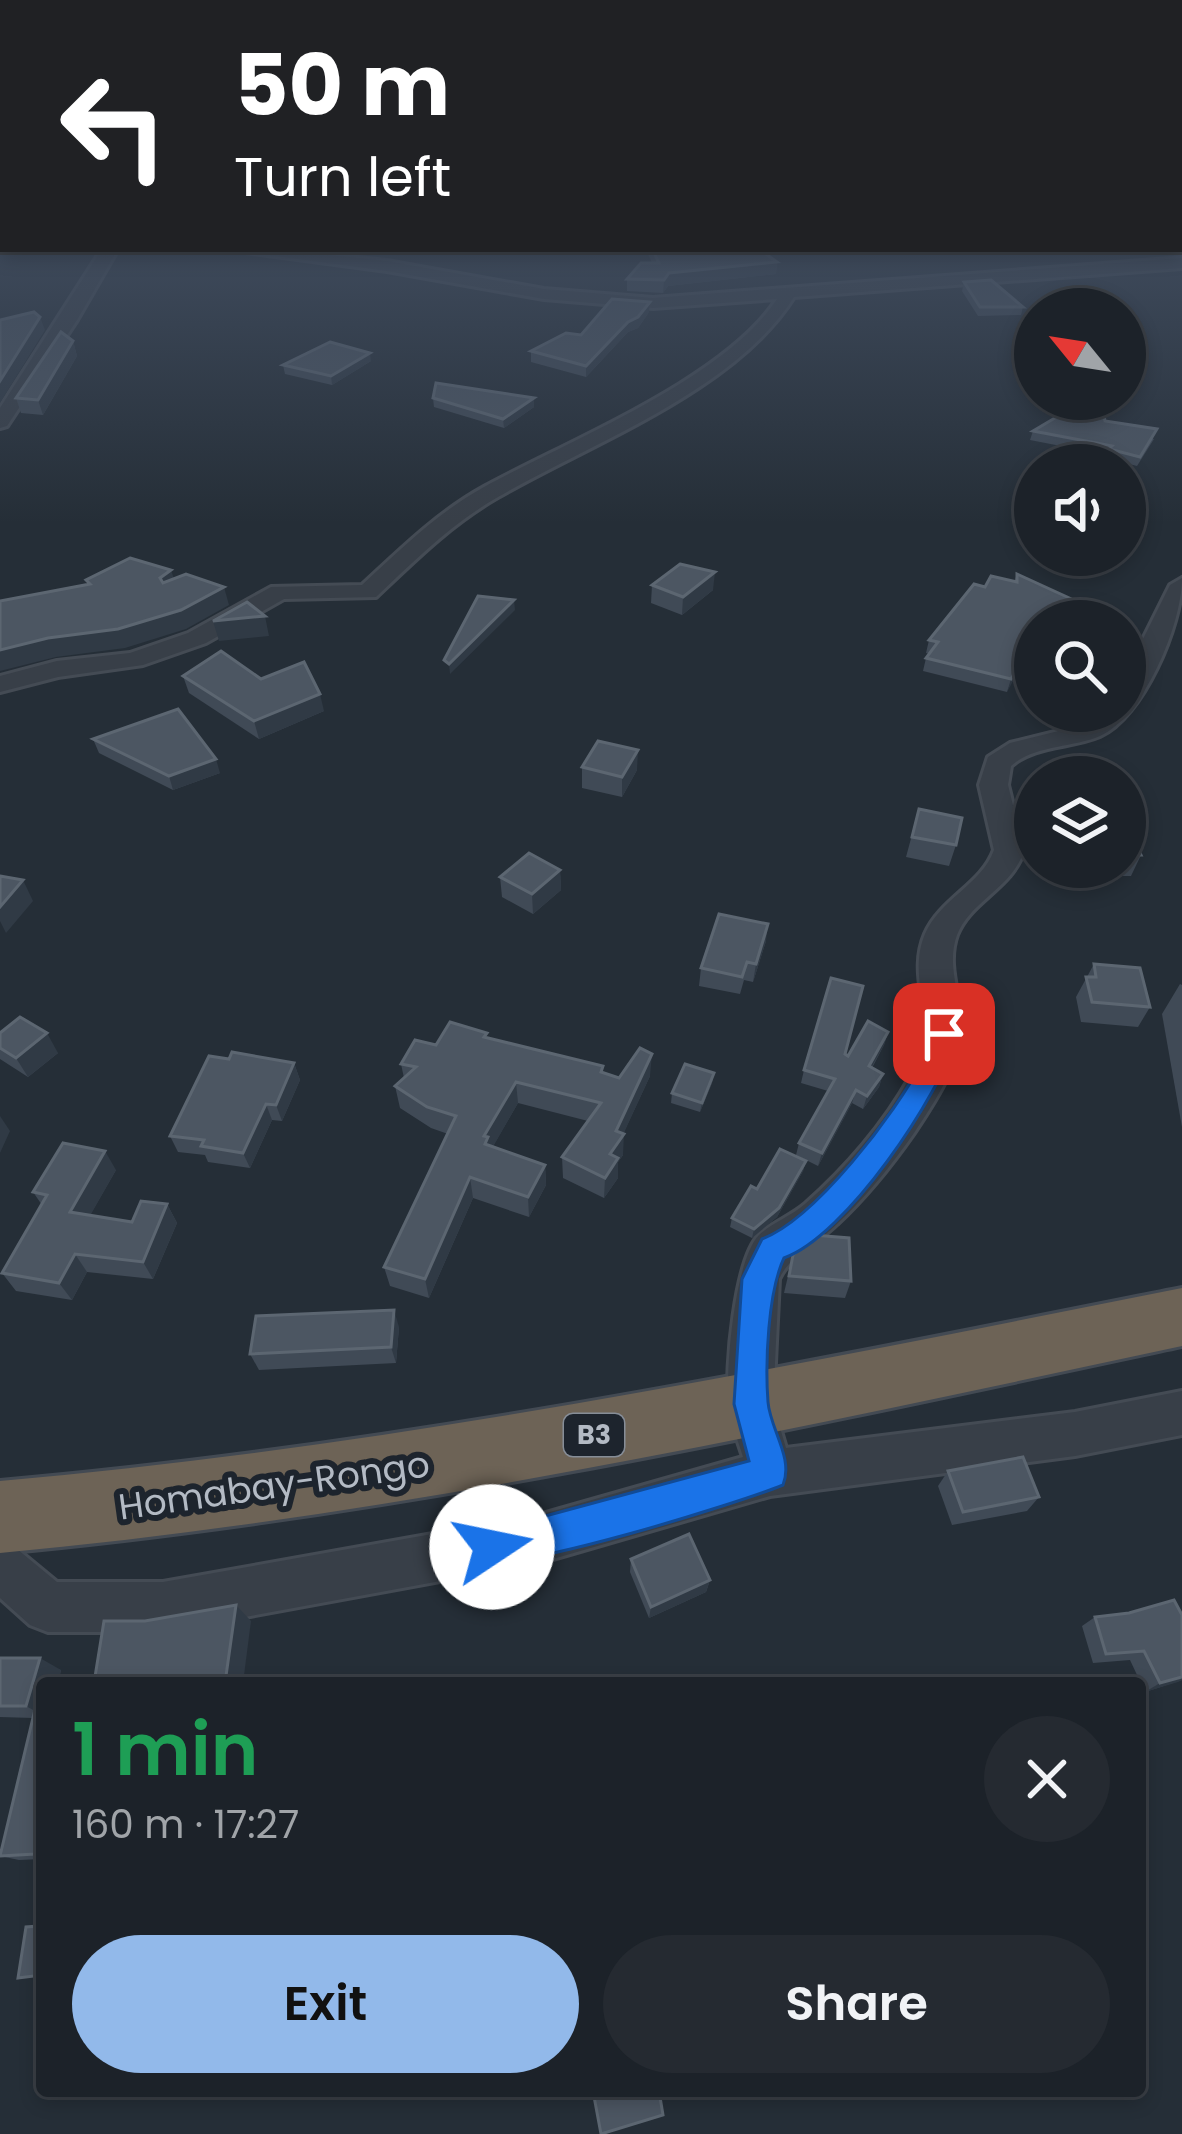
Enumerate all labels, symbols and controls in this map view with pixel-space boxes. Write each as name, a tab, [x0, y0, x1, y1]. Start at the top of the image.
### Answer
text: 50 m	[234, 27, 450, 144]
icon: left	[36, 48, 192, 204]
text: Turn left	[234, 139, 451, 215]
north arrow	[1014, 288, 1146, 420]
map controls	[1014, 288, 1146, 888]
button: sound	[1014, 444, 1146, 576]
button: search	[1014, 600, 1146, 732]
button: layers	[1014, 756, 1146, 888]
pin	[893, 983, 995, 1085]
icon: arrive	[911, 1001, 977, 1067]
road number: B3	[564, 1414, 624, 1456]
street label: Homabay-Rongo	[115, 1438, 433, 1533]
position arrow	[429, 1484, 555, 1610]
text: 1 min	[72, 1699, 258, 1800]
button: close	[984, 1716, 1110, 1842]
text: 160 m · 17:27	[72, 1797, 299, 1852]
button: Exit	[72, 1935, 579, 2073]
button: Share	[603, 1935, 1110, 2073]

